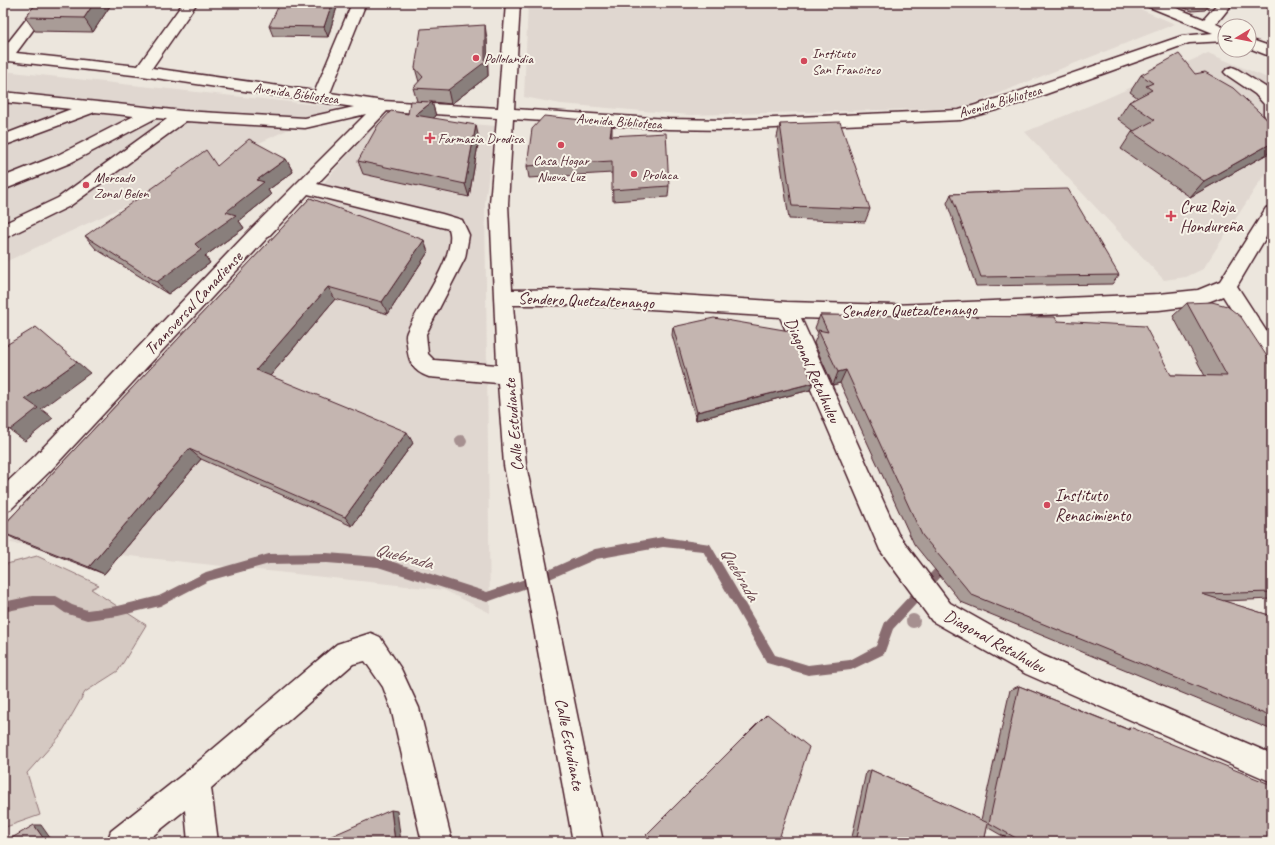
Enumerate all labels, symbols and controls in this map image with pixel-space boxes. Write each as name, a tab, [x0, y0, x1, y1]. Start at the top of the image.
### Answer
north arrow	[1217, 18, 1257, 58]
text: N	[1219, 33, 1235, 44]
place label: Instituto San Francisco	[812, 45, 881, 78]
place label: Pollolandia	[484, 50, 534, 67]
marker: Pollolandia	[471, 53, 481, 63]
marker: Instituto San Francisco	[799, 56, 809, 66]
street label: Avenida Biblioteca	[252, 79, 341, 108]
street label: Avenida Biblioteca	[957, 81, 1045, 121]
street label: Avenida Biblioteca	[576, 110, 664, 133]
place label: Farmacia Drodisa	[438, 130, 525, 147]
marker: Farmacia Drodisa	[425, 133, 435, 143]
marker: Casa Hogar Nueva Luz	[556, 140, 566, 150]
place label: Casa Hogar Nueva Luz	[533, 152, 590, 185]
place label: Prolaca	[642, 166, 679, 183]
place label: Mercado Zonal Belen	[94, 169, 149, 202]
marker: Prolaca	[629, 169, 639, 179]
marker: Mercado Zonal Belen	[81, 180, 91, 190]
place label: Cruz Roja Hondureña	[1180, 196, 1244, 237]
marker: Cruz Roja Hondureña	[1165, 210, 1177, 222]
street label: Transversal Canadiense	[140, 246, 248, 360]
street label: Sendero Quetzaltenango	[518, 288, 655, 313]
street label: Sendero Quetzaltenango	[841, 299, 978, 322]
street label: Diagonal Retalhuleu	[780, 314, 846, 428]
street label: Calle Estudiante	[499, 376, 528, 472]
place label: Instituto Renacimiento	[1055, 485, 1132, 526]
marker: Instituto Renacimiento	[1042, 500, 1052, 510]
water label: Quebrada	[373, 538, 437, 575]
water label: Quebrada	[716, 543, 765, 607]
street label: Diagonal Retalhuleu	[940, 605, 1051, 679]
street label: Calle Estudiante	[550, 696, 589, 793]

